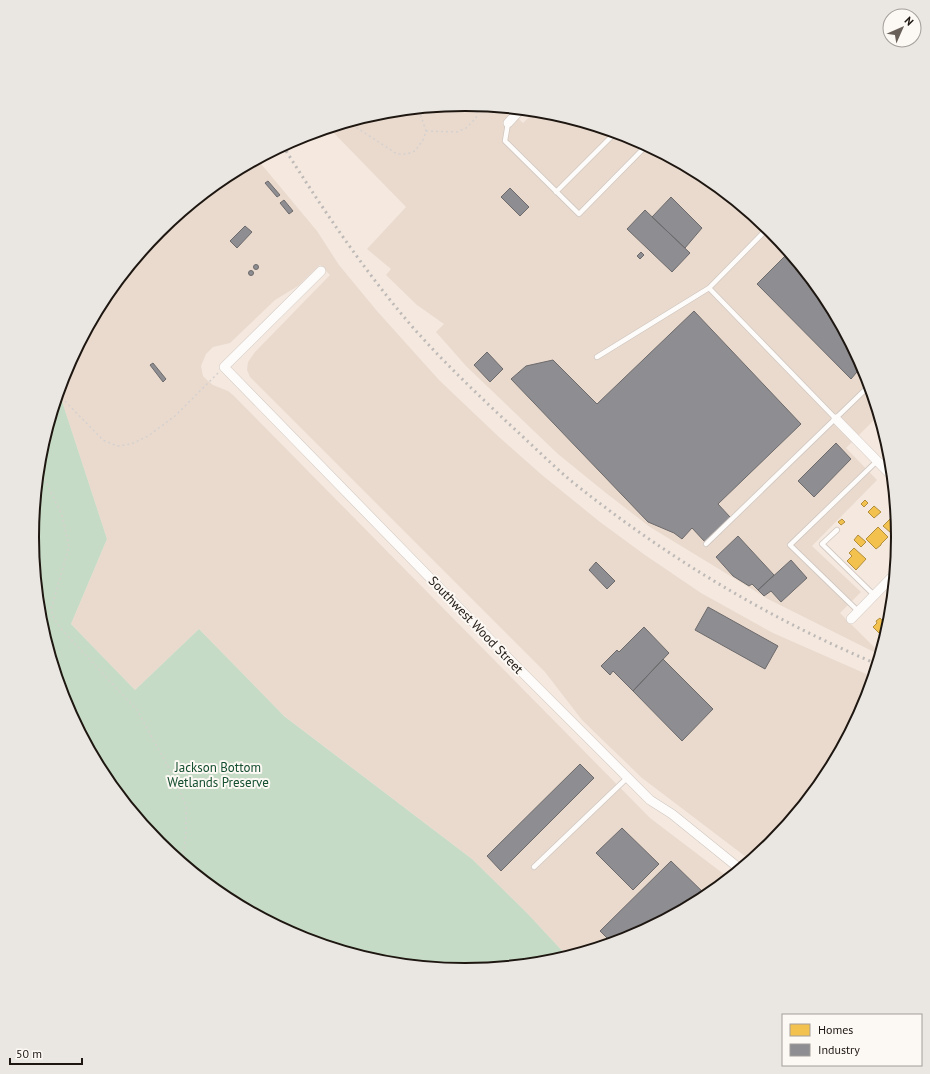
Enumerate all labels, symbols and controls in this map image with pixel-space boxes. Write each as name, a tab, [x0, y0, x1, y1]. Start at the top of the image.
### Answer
north arrow	[882, 8, 922, 48]
text: N	[902, 13, 917, 28]
street label: Southwest Wood Street	[425, 573, 527, 678]
park label: Jackson Bottom Wetlands Preserve	[167, 759, 269, 791]
legend	[782, 1014, 922, 1066]
text: Homes	[818, 1022, 853, 1037]
scale bar	[10, 1040, 82, 1066]
text: Industry	[818, 1042, 860, 1057]
text: 50 m	[16, 1046, 42, 1061]

